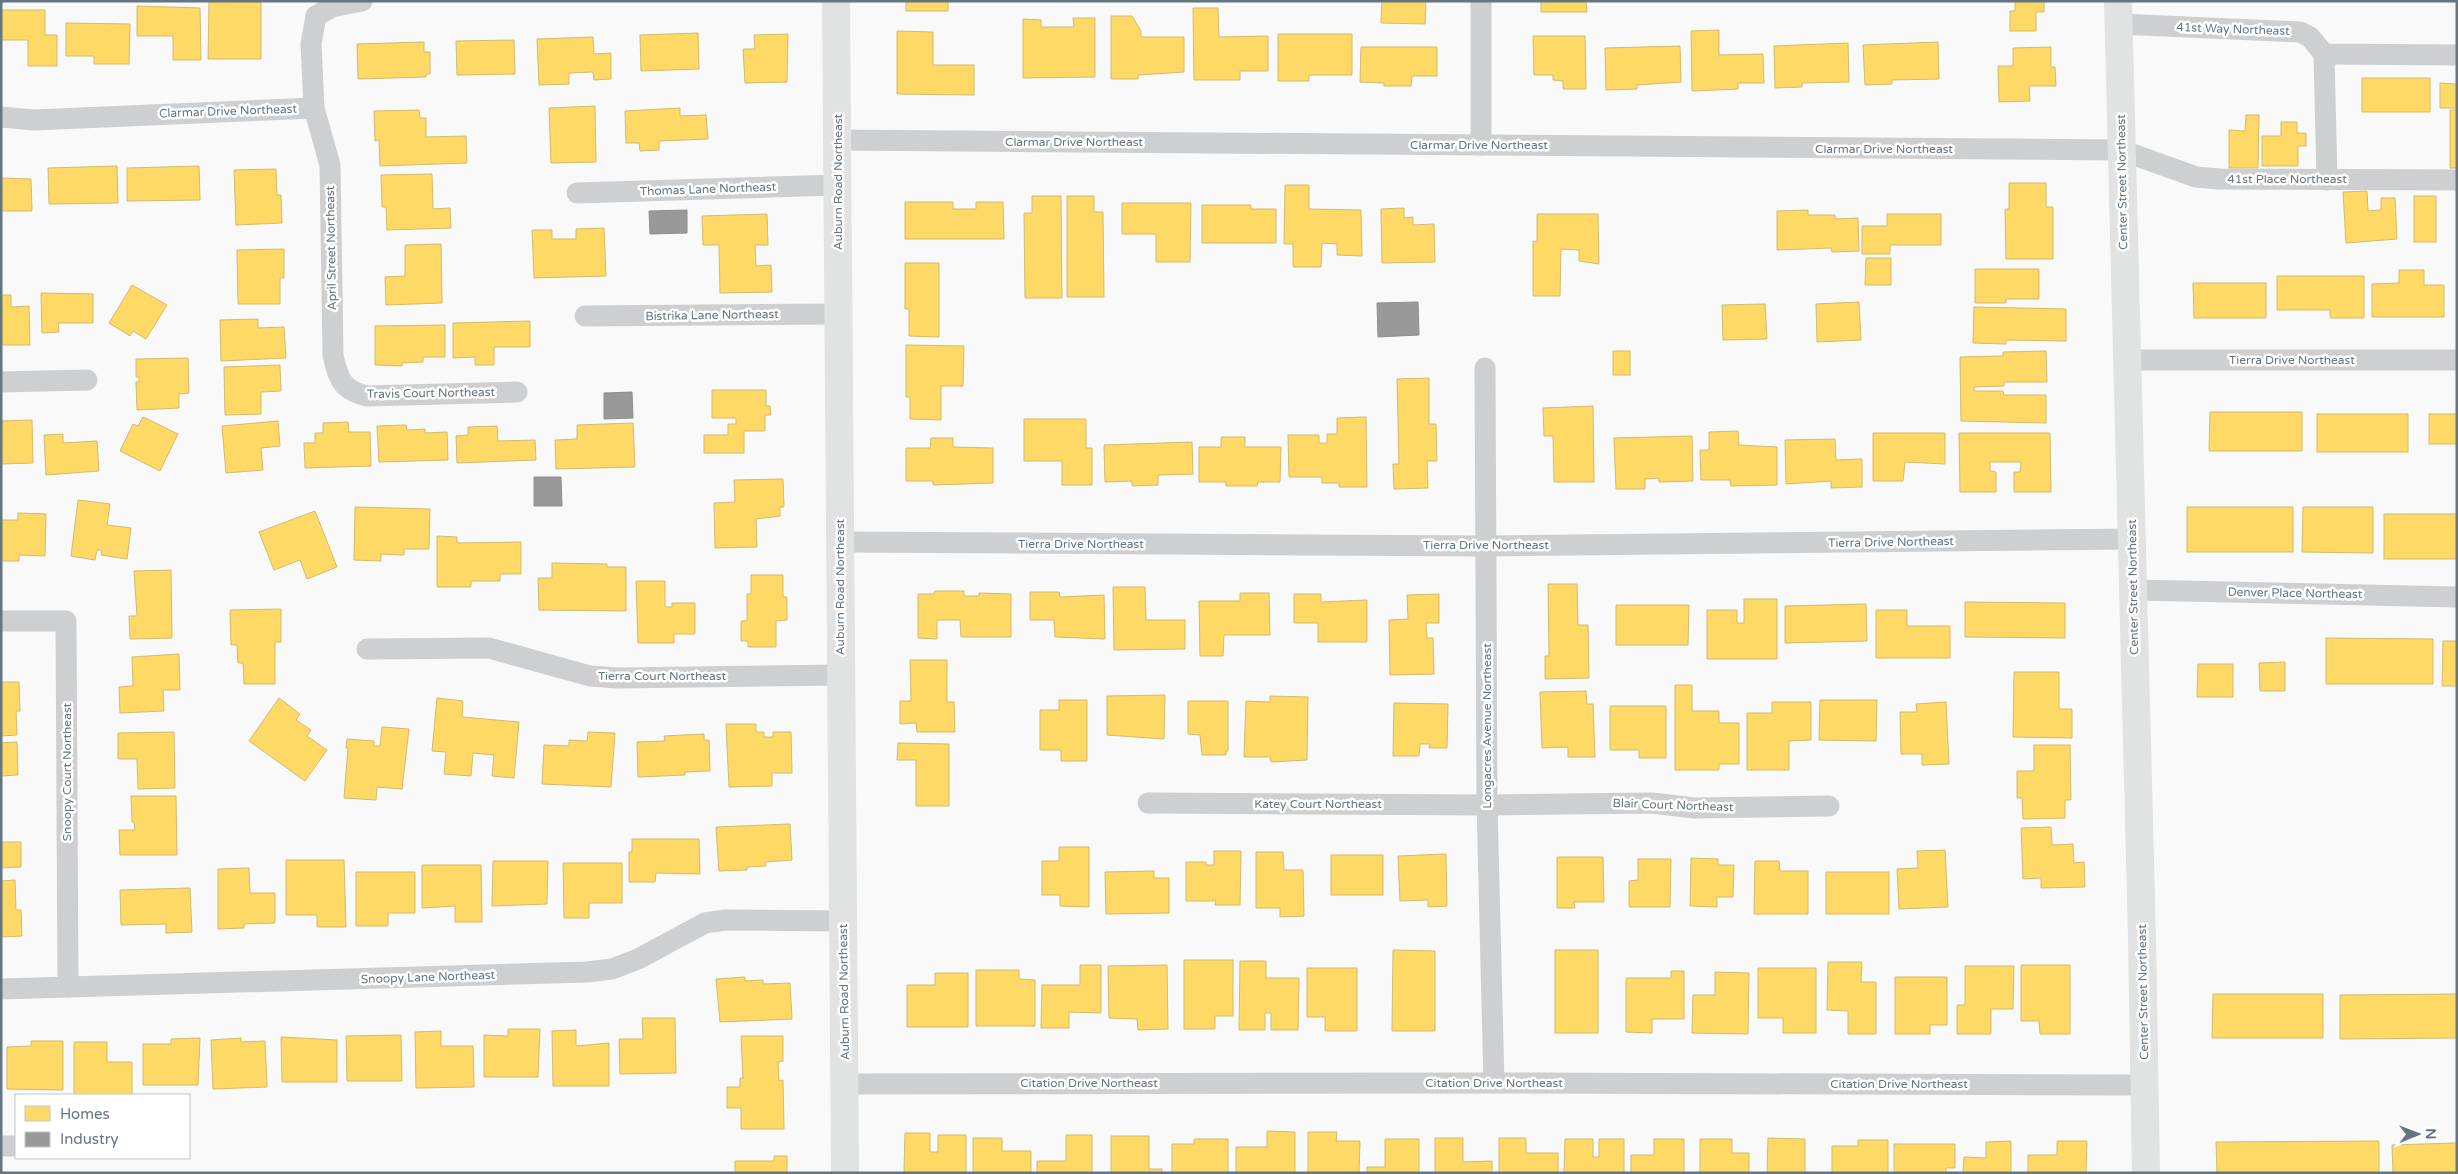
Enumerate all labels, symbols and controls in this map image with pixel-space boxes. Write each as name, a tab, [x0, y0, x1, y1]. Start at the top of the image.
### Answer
street label: 41st Way Northeast	[2176, 20, 2290, 38]
street label: Clarmar Drive Northeast	[159, 102, 298, 120]
street label: Auburn Road Northeast	[831, 113, 845, 250]
street label: Center Street Northeast	[2114, 114, 2130, 250]
street label: Clarmar Drive Northeast	[1005, 135, 1143, 149]
street label: Clarmar Drive Northeast	[1410, 138, 1548, 152]
street label: Clarmar Drive Northeast	[1815, 142, 1953, 156]
street label: 41st Place Northeast	[2227, 172, 2347, 186]
street label: Thomas Lane Northeast	[640, 180, 777, 198]
street label: April Street Northeast	[323, 185, 339, 310]
street label: Bistrika Lane Northeast	[645, 307, 779, 323]
street label: Tierra Drive Northeast	[2229, 353, 2355, 367]
street label: Travis Court Northeast	[367, 385, 496, 401]
street label: Auburn Road Northeast	[833, 518, 847, 655]
street label: Center Street Northeast	[2125, 519, 2141, 655]
street label: Tierra Drive Northeast	[1828, 534, 1954, 550]
street label: Tierra Drive Northeast	[1018, 537, 1144, 551]
street label: Tierra Drive Northeast	[1423, 538, 1549, 552]
street label: Denver Place Northeast	[2228, 585, 2363, 601]
street label: Longacres Avenue Northeast	[1480, 643, 1494, 809]
street label: Tierra Court Northeast	[598, 669, 726, 683]
street label: Snoopy Court Northeast	[60, 702, 74, 841]
street label: Blair Court Northeast	[1612, 796, 1734, 814]
street label: Katey Court Northeast	[1254, 797, 1382, 811]
street label: Auburn Road Northeast	[836, 923, 852, 1060]
street label: Center Street Northeast	[2135, 924, 2151, 1060]
street label: Snoopy Lane Northeast	[361, 968, 496, 986]
street label: Citation Drive Northeast	[1020, 1076, 1158, 1090]
street label: Citation Drive Northeast	[1425, 1076, 1563, 1090]
street label: Citation Drive Northeast	[1830, 1077, 1968, 1091]
legend	[15, 1094, 190, 1159]
text: Homes	[60, 1105, 110, 1123]
north arrow	[2393, 1109, 2443, 1159]
text: N	[2422, 1128, 2439, 1140]
text: Industry	[60, 1130, 119, 1148]

